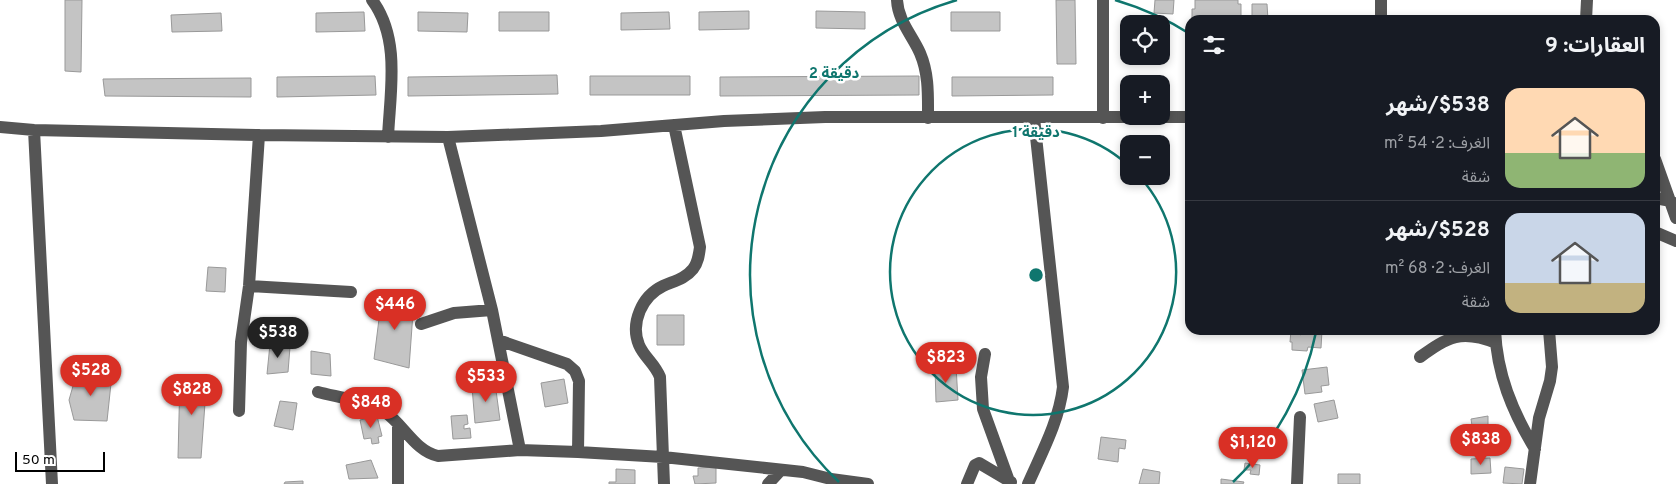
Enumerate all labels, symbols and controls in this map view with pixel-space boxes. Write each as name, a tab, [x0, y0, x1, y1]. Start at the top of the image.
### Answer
map controls	[1120, 15, 1170, 185]
button: locate	[1120, 15, 1170, 65]
icon: filters	[1200, 31, 1228, 59]
text: العقارات: 9	[1545, 33, 1645, 60]
text: 2 دقيقة	[809, 65, 860, 84]
button: +	[1120, 75, 1170, 125]
text: $538/شهر	[1386, 92, 1490, 119]
icon: home	[1545, 108, 1605, 168]
text: 1 دقيقة	[1012, 124, 1060, 143]
text: الغرف: 2 · 54 m²	[1384, 134, 1490, 154]
button: −	[1120, 135, 1170, 185]
text: شقة	[1462, 168, 1490, 188]
text: $528/شهر	[1386, 217, 1490, 244]
icon: home	[1545, 233, 1605, 293]
text: الغرف: 2 · 68 m²	[1385, 259, 1490, 279]
centre of rings	[1027, 266, 1045, 284]
pin: $446	[365, 288, 425, 331]
text: شقة	[1462, 293, 1490, 313]
text: $446	[375, 295, 415, 315]
pin: $538	[248, 316, 308, 359]
text: $538	[258, 323, 298, 343]
pin: $823	[916, 342, 976, 384]
text: $823	[927, 348, 965, 368]
pin: $528	[61, 354, 121, 397]
pin: $533	[456, 360, 516, 403]
text: $528	[71, 361, 111, 381]
text: $533	[467, 367, 505, 387]
pin: $828	[162, 374, 222, 416]
text: $828	[172, 380, 212, 400]
pin: $848	[341, 386, 401, 429]
text: $848	[351, 393, 391, 413]
pin: $838	[1451, 424, 1511, 466]
pin: $1,120	[1212, 426, 1294, 469]
text: $838	[1461, 430, 1501, 450]
text: $1,120	[1230, 433, 1276, 453]
scale bar	[15, 449, 105, 472]
text: 50 m	[22, 452, 55, 469]

